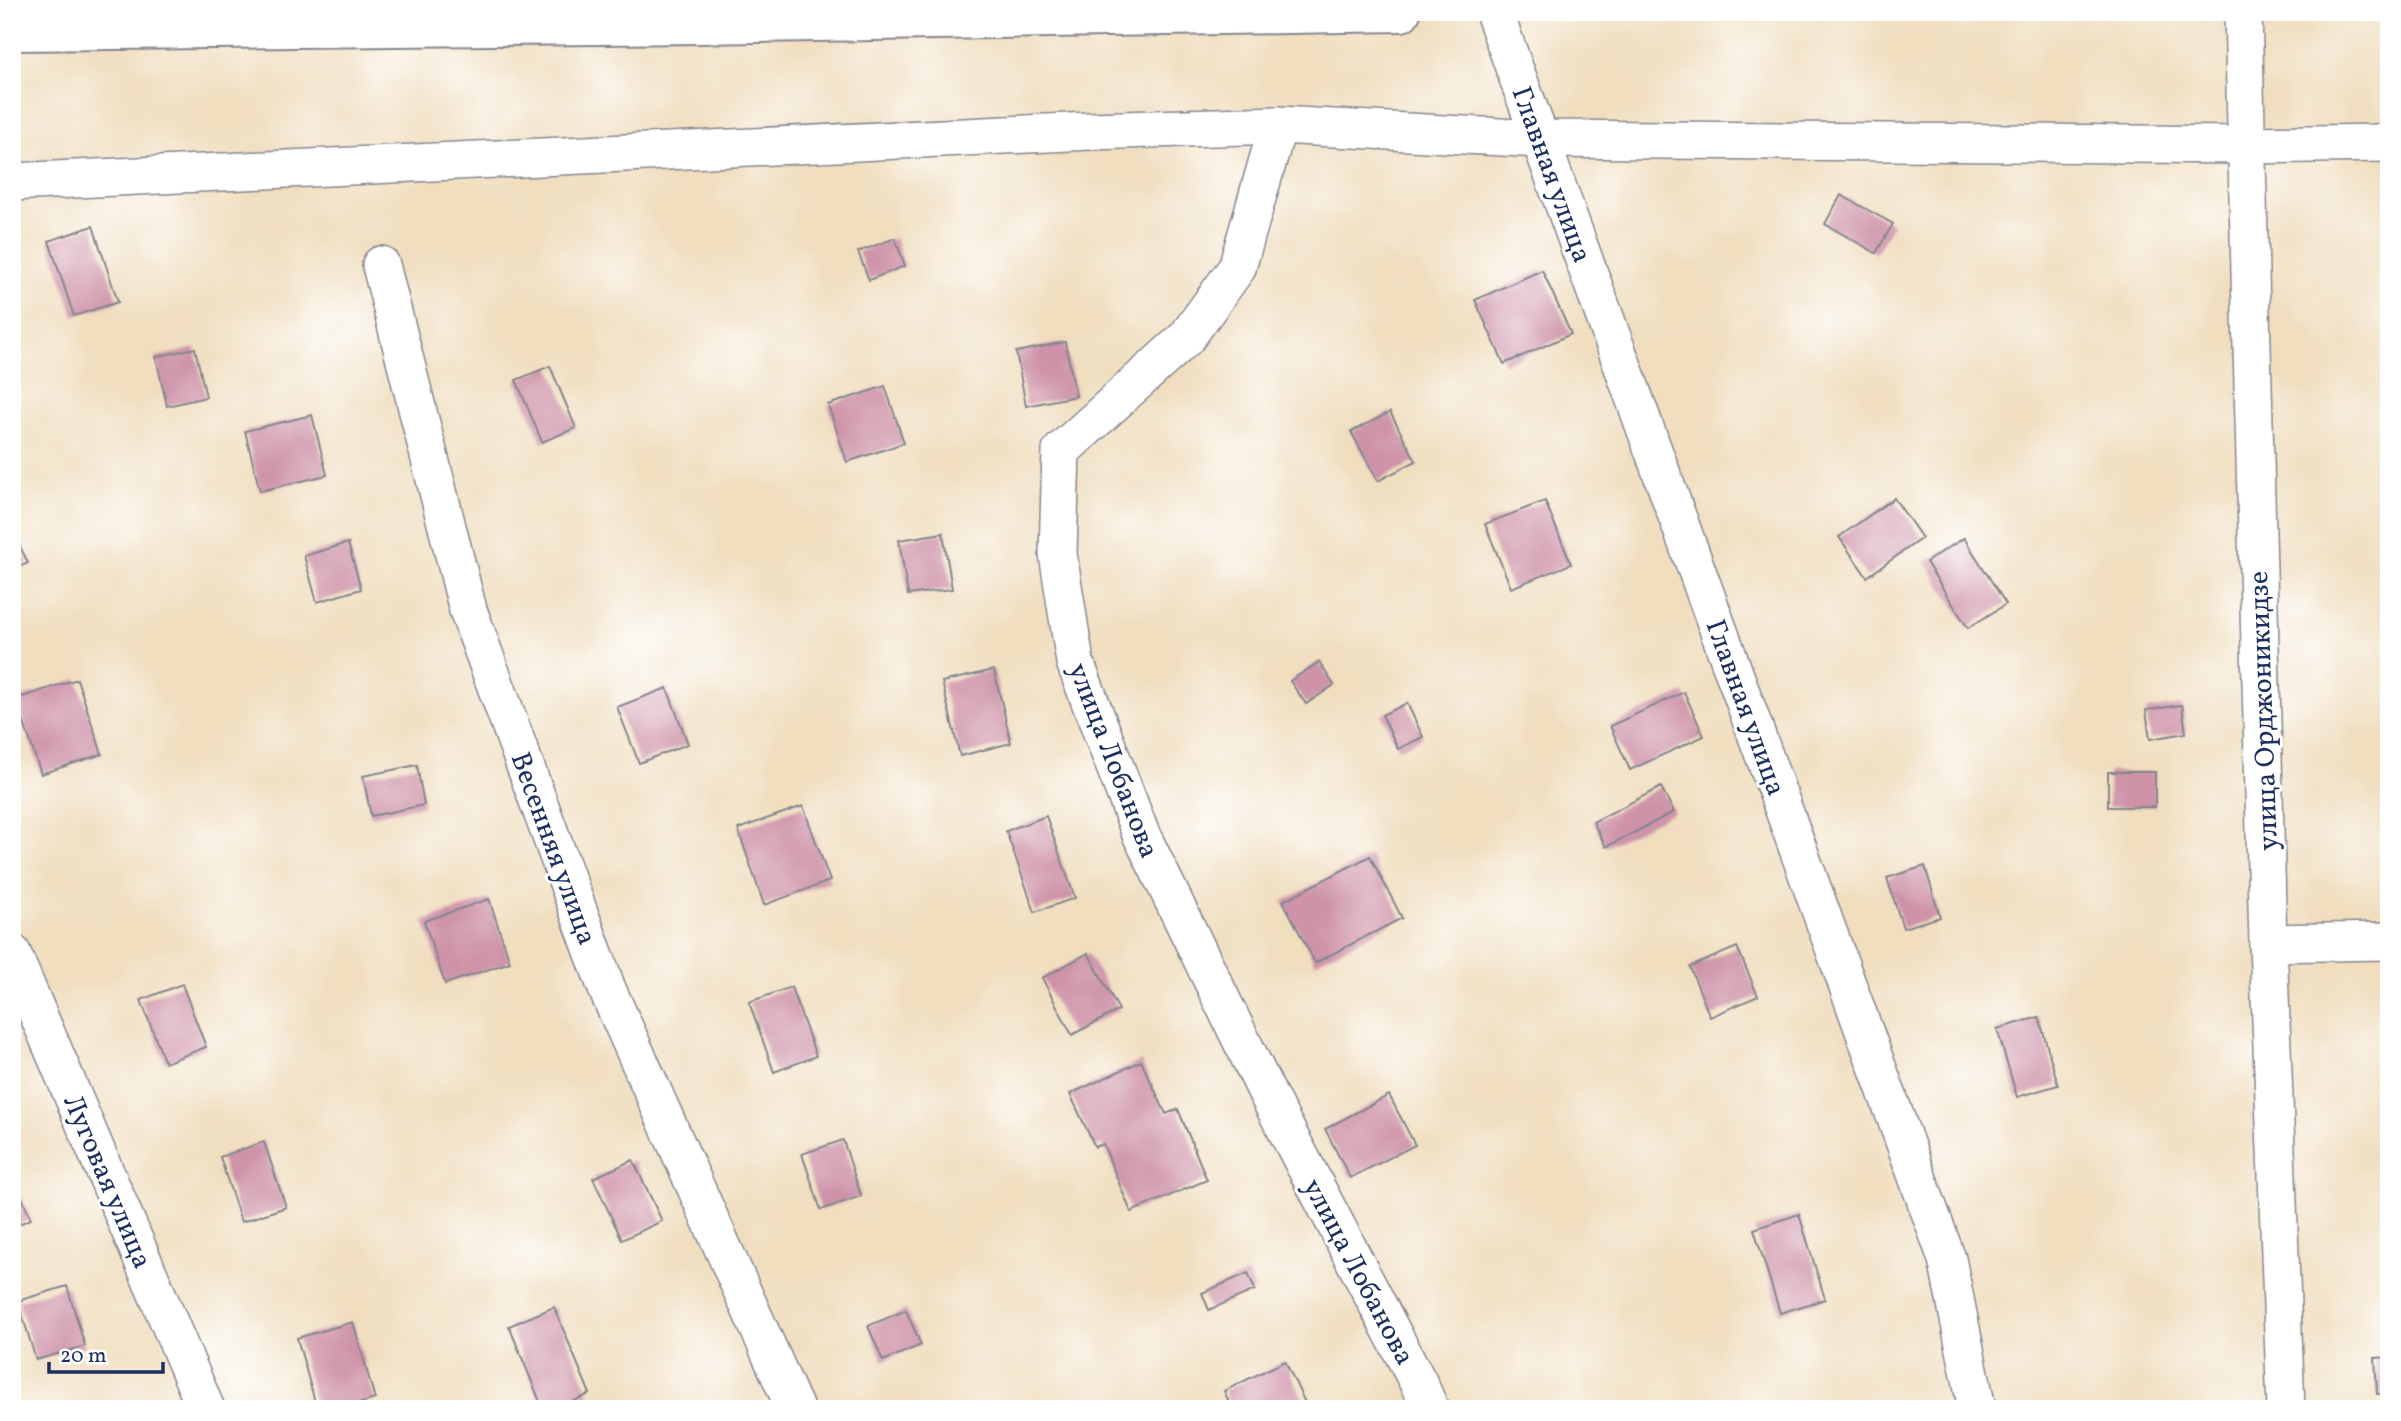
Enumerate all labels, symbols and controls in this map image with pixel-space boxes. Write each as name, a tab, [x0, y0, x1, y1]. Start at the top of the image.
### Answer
street label: Главная улица	[1501, 81, 1601, 269]
street label: улица Орджоникидзе	[2240, 570, 2289, 852]
street label: Главная улица	[1695, 614, 1795, 802]
street label: улица Лобанова	[1058, 658, 1168, 864]
street label: Весенняя улица	[500, 747, 606, 951]
street label: Луговая улица	[53, 1089, 161, 1275]
street label: улица Лобанова	[1292, 1172, 1423, 1372]
scale bar	[49, 1330, 163, 1374]
text: 20 m	[60, 1342, 106, 1371]

